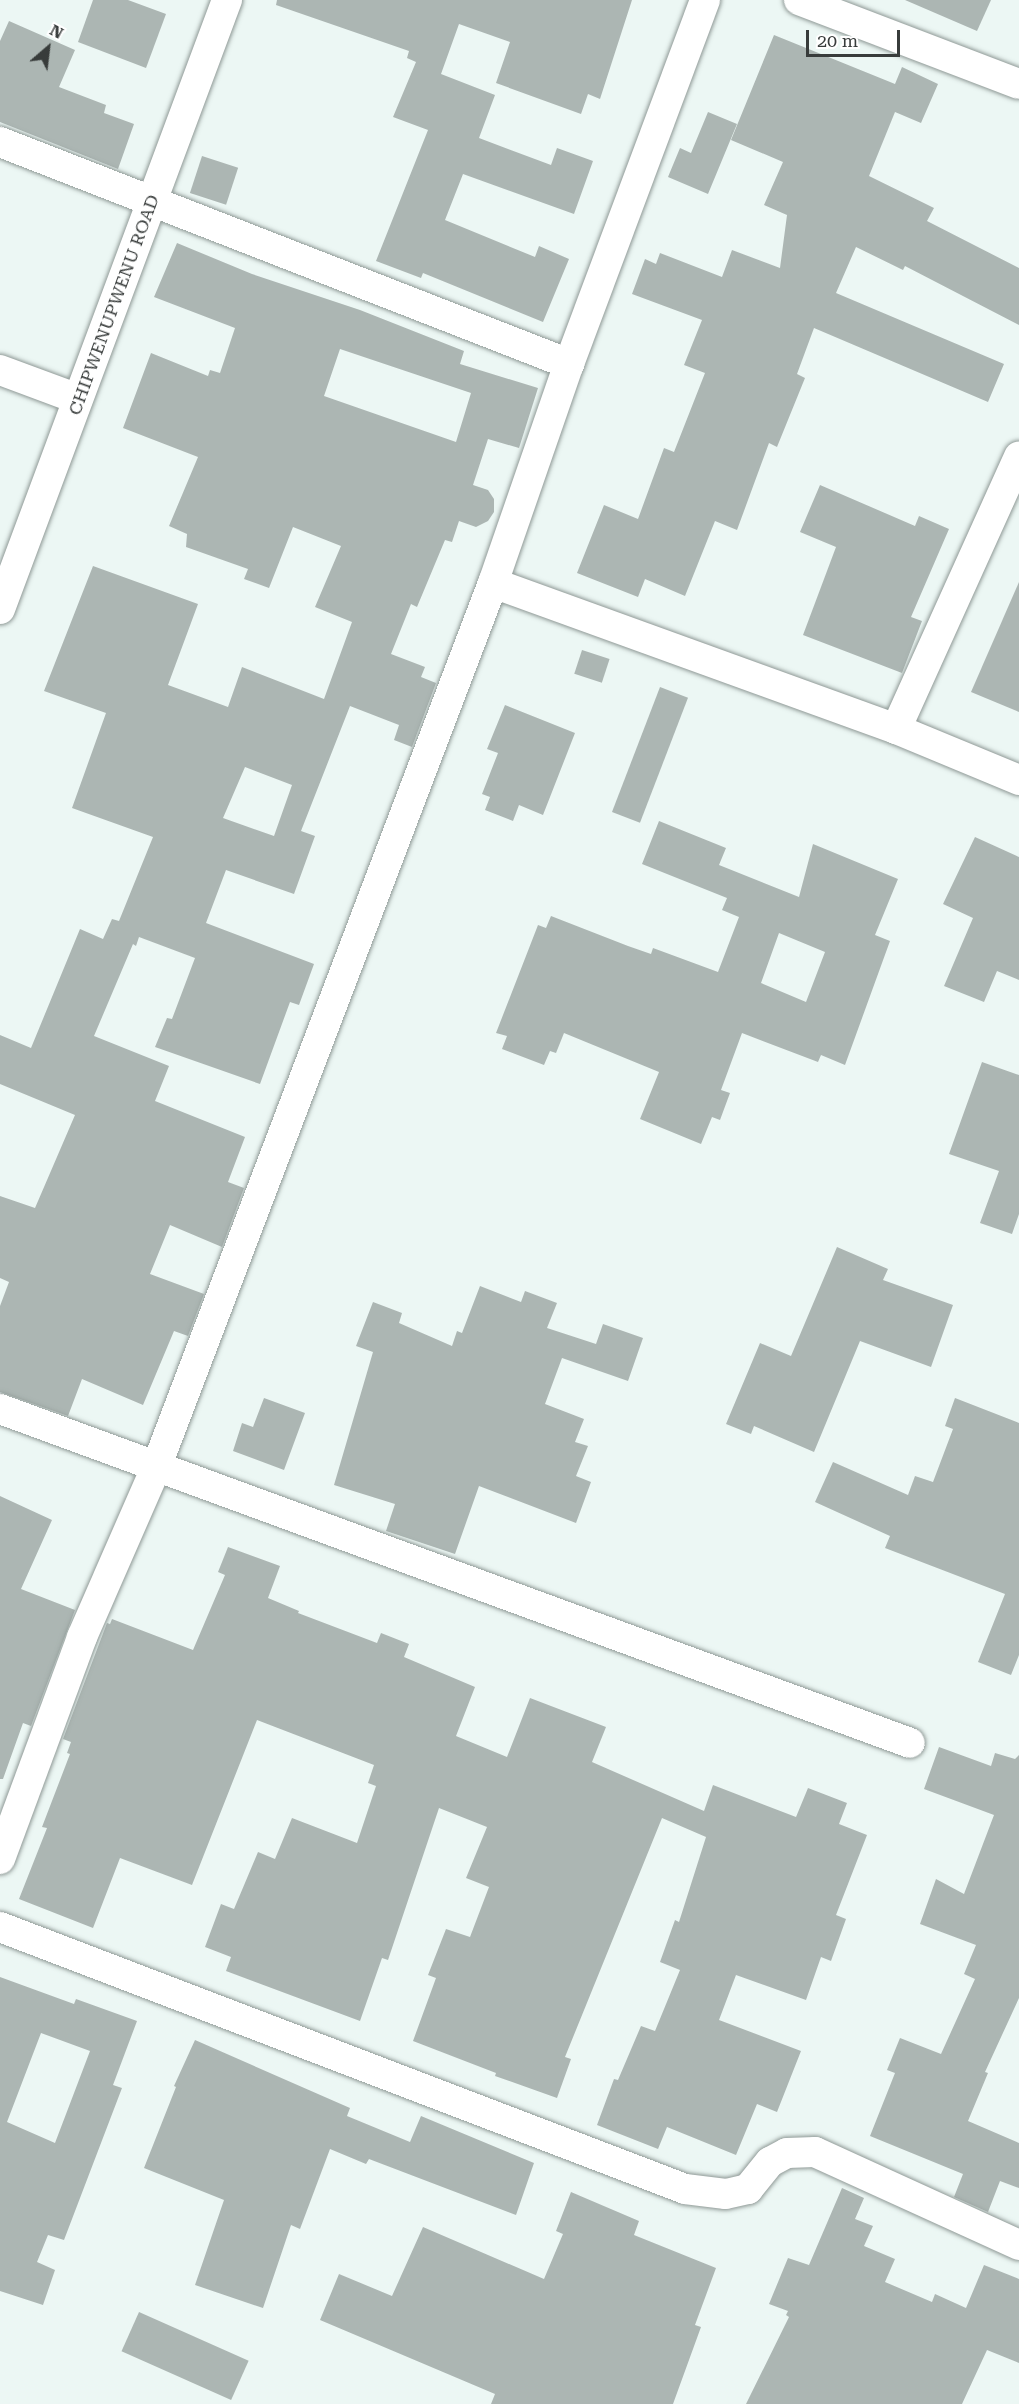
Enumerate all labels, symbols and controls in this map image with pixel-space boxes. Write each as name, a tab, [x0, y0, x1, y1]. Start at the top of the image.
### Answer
north arrow	[18, 18, 78, 78]
scale bar	[809, 18, 904, 56]
text: N	[47, 20, 67, 43]
text: 20 m	[817, 30, 858, 51]
street label: CHIPWENUPWENU ROAD	[64, 192, 164, 418]

